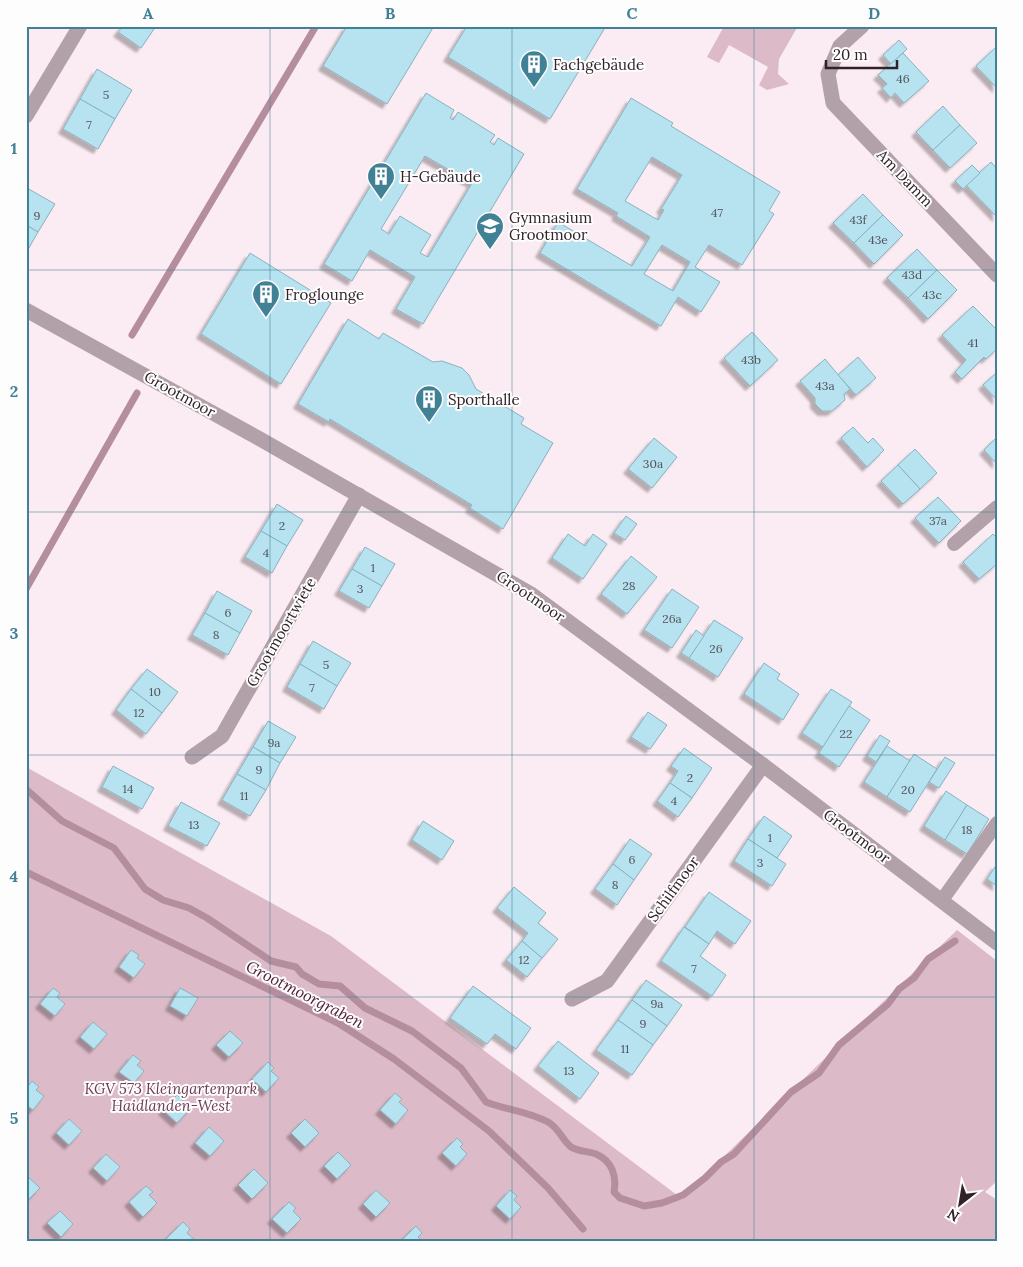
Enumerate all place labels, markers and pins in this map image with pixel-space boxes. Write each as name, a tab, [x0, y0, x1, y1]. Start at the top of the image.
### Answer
building icon: Fachgebäude	[519, 49, 549, 88]
place label: Fachgebäude	[553, 55, 644, 74]
building icon: H-Gebäude	[366, 161, 396, 200]
place label: H-Gebäude	[400, 167, 481, 186]
place label: Gymnasium Grootmoor	[509, 208, 592, 244]
school or university icon: Gymnasium Grootmoor	[475, 211, 505, 250]
building icon: Froglounge	[251, 279, 281, 318]
place label: Froglounge	[285, 285, 364, 304]
building icon: Sporthalle	[414, 384, 444, 423]
place label: Sporthalle	[448, 390, 520, 409]

